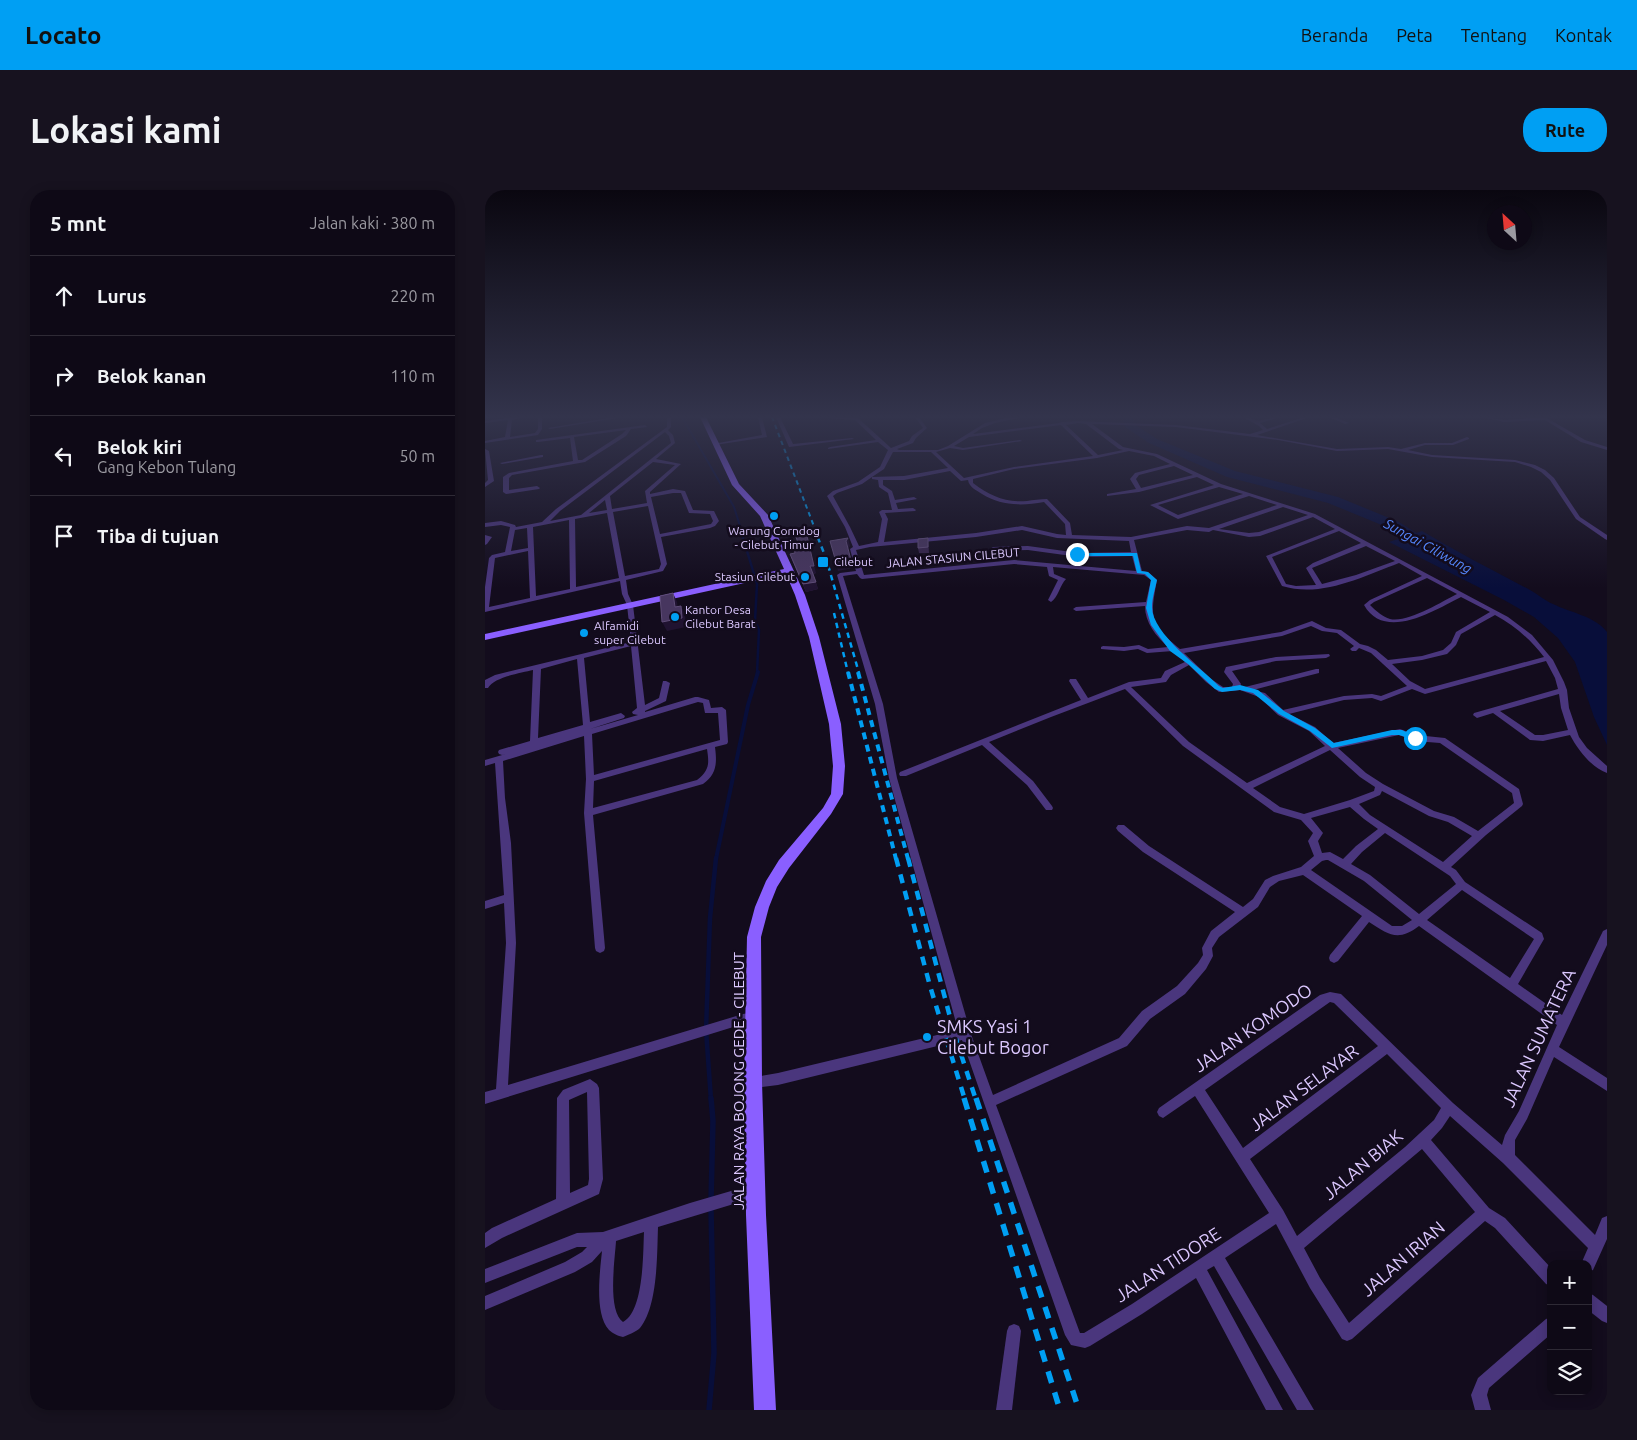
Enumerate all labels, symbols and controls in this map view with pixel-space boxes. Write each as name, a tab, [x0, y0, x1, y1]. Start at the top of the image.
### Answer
text: Locato	[25, 22, 101, 49]
text: Beranda	[1301, 25, 1368, 45]
text: Peta	[1396, 25, 1433, 45]
text: Tentang	[1461, 25, 1527, 45]
text: Kontak	[1555, 25, 1612, 45]
button: Rute	[1523, 108, 1607, 152]
text: Lokasi kami	[30, 110, 222, 150]
north arrow	[1487, 205, 1532, 250]
text: 5 mnt	[50, 211, 106, 235]
text: Jalan kaki · 380 m	[310, 214, 435, 232]
icon: ahead	[50, 282, 78, 310]
text: Lurus	[97, 285, 146, 307]
text: 220 m	[390, 287, 435, 305]
icon: right	[50, 362, 78, 390]
text: Belok kanan	[97, 365, 206, 387]
text: 110 m	[390, 367, 435, 385]
text: Belok kiri	[97, 436, 182, 458]
icon: left	[50, 442, 78, 470]
text: 50 m	[399, 447, 435, 465]
text: Gang Kebon Tulang	[97, 458, 236, 476]
marker: Warung Corndog - Cilebut Timur	[768, 510, 780, 522]
water label: Sungai Ciliwung	[1380, 515, 1475, 577]
icon: arrive	[50, 522, 78, 550]
place label: Warung Corndog - Cilebut Timur	[728, 524, 820, 551]
text: Tiba di tujuan	[97, 525, 219, 547]
route end	[1066, 543, 1089, 566]
street label: JALAN STASIUN CILEBUT	[886, 545, 1021, 570]
marker: Cilebut	[816, 555, 830, 569]
place label: Cilebut	[834, 555, 873, 568]
place label: Stasiun Cilebut	[715, 570, 795, 583]
marker: Stasiun Cilebut	[799, 571, 811, 583]
place label: Kantor Desa Cilebut Barat	[685, 603, 756, 630]
marker: Kantor Desa Cilebut Barat	[669, 611, 681, 623]
place label: Alfamidi super Cilebut	[594, 619, 666, 646]
marker: Alfamidi super Cilebut	[578, 627, 590, 639]
route start	[1404, 727, 1427, 750]
street label: JALAN RAYA BOJONG GEDE - CILEBUT	[730, 951, 747, 1210]
street label: JALAN SUMATERA	[1497, 965, 1579, 1110]
street label: JALAN KOMODO	[1190, 979, 1315, 1075]
place label: SMKS Yasi 1 Cilebut Bogor	[937, 1016, 1049, 1057]
marker: SMKS Yasi 1 Cilebut Bogor	[921, 1031, 933, 1043]
street label: JALAN SELAYAR	[1245, 1040, 1362, 1134]
street label: JALAN BIAK	[1319, 1125, 1406, 1203]
street label: JALAN IRIAN	[1357, 1217, 1448, 1300]
street label: JALAN TIDORE	[1111, 1223, 1224, 1306]
map controls	[1547, 1260, 1592, 1395]
button: +	[1547, 1260, 1592, 1305]
button: −	[1547, 1305, 1592, 1350]
button: layers	[1547, 1350, 1592, 1395]

